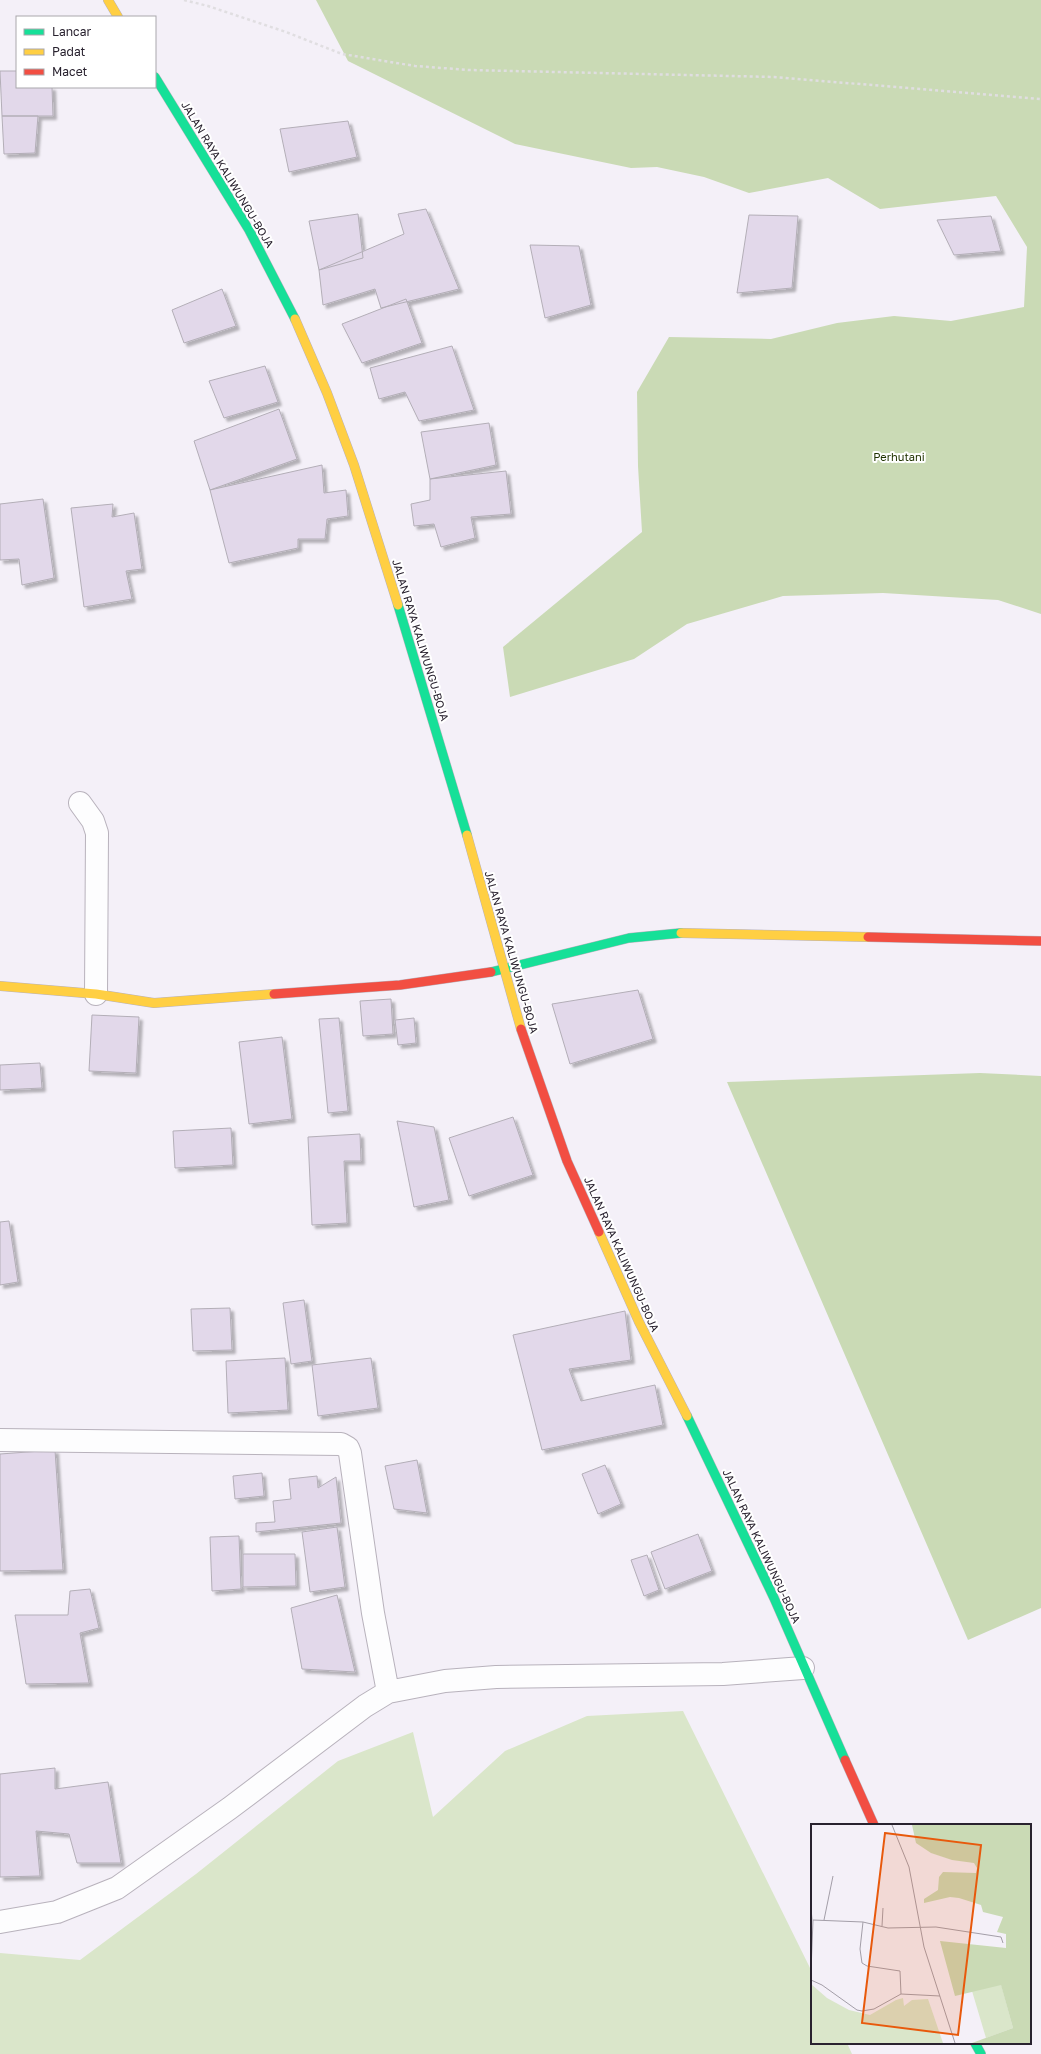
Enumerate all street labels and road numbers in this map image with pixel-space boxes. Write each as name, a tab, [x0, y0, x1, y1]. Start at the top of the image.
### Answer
street label: JALAN RAYA KALIWUNGU-BOJA	[179, 98, 277, 250]
street label: JALAN RAYA KALIWUNGU-BOJA	[390, 558, 452, 723]
street label: JALAN RAYA KALIWUNGU-BOJA	[483, 869, 542, 1035]
street label: JALAN RAYA KALIWUNGU-BOJA	[582, 1174, 662, 1334]
street label: JALAN RAYA KALIWUNGU-BOJA	[721, 1467, 804, 1626]

